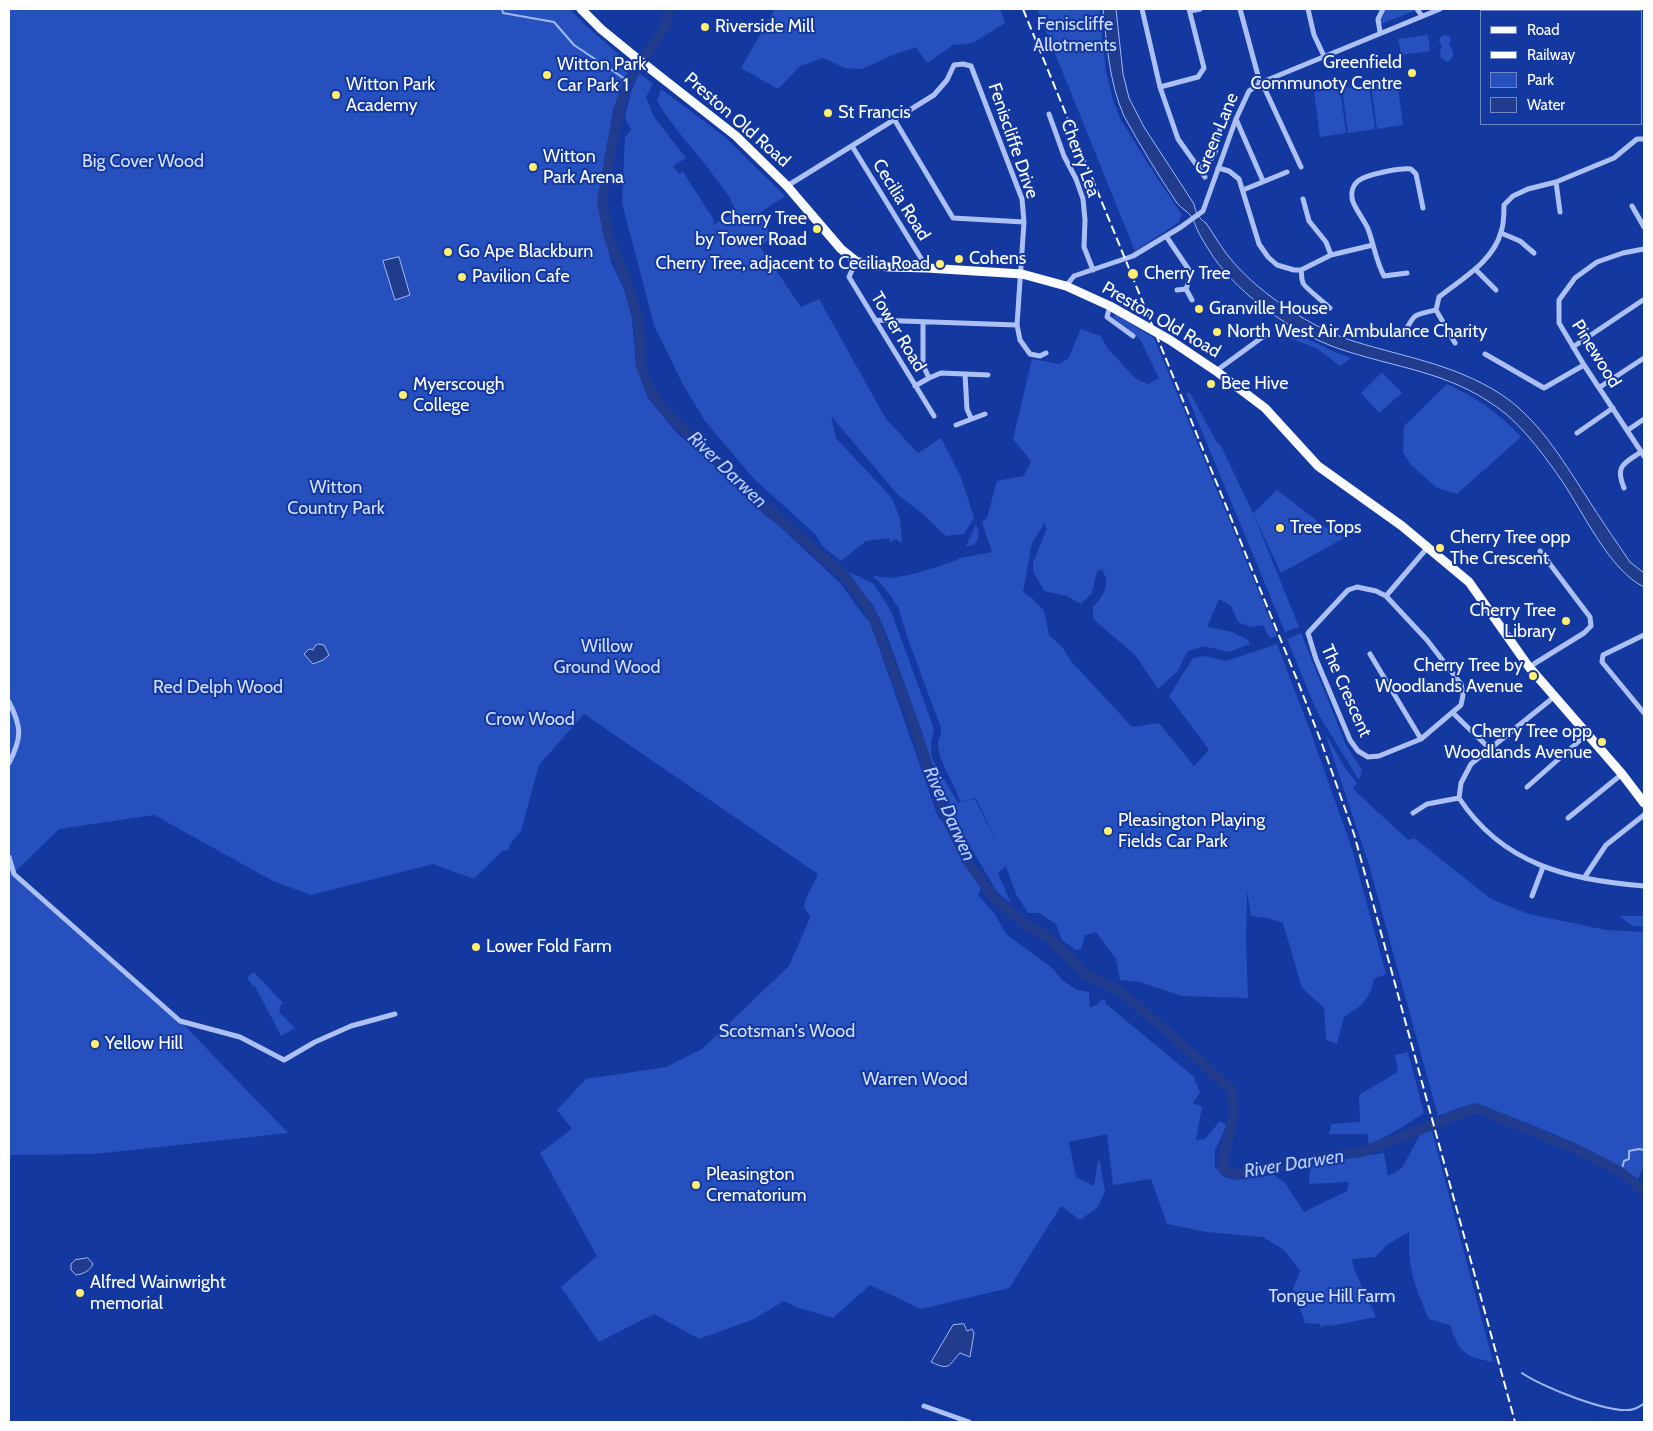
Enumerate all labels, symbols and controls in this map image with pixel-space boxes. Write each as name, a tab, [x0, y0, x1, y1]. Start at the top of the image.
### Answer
legend	[1480, 10, 1643, 125]
park label: Feniscliffe Allotments	[1033, 14, 1117, 56]
place label: Riverside Mill	[715, 16, 814, 38]
marker: Riverside Mill	[699, 21, 711, 33]
text: Road	[1527, 21, 1560, 39]
text: Railway	[1527, 46, 1575, 64]
place label: Greenfield Communoty Centre	[1251, 52, 1402, 94]
place label: Witton Park Car Park 1	[557, 54, 646, 96]
marker: Greenfield Communoty Centre	[1406, 67, 1418, 79]
street label: Preston Old Road	[680, 68, 794, 172]
marker: Witton Park Car Park 1	[541, 69, 553, 81]
text: Park	[1527, 71, 1554, 89]
place label: Witton Park Academy	[346, 74, 435, 116]
street label: Feniscliffe Drive	[983, 80, 1043, 202]
marker: Witton Park Academy	[330, 89, 342, 101]
street label: Green Lane	[1191, 90, 1243, 178]
text: Water	[1527, 96, 1565, 114]
place label: St Francis	[838, 102, 911, 124]
marker: St Francis	[822, 107, 834, 119]
street label: Cherry Lea	[1056, 116, 1104, 200]
place label: Witton Park Arena	[543, 146, 624, 188]
park label: Big Cover Wood	[82, 151, 204, 173]
street label: Cecilia Road	[868, 155, 934, 245]
marker: Witton Park Arena	[527, 161, 539, 173]
place label: Cherry Tree by Tower Road	[695, 208, 807, 250]
marker: Cherry Tree by Tower Road	[811, 223, 823, 235]
place label: Go Ape Blackburn	[458, 241, 593, 263]
marker: Go Ape Blackburn	[442, 246, 454, 258]
place label: Cohens	[969, 248, 1026, 270]
place label: Cherry Tree, adjacent to Cecilia Road	[655, 253, 930, 275]
marker: Cohens	[953, 253, 965, 265]
marker: Cherry Tree, adjacent to Cecilia Road	[934, 258, 946, 270]
place label: Cherry Tree	[1144, 263, 1230, 285]
place label: Pavilion Cafe	[472, 266, 570, 288]
marker: Cherry Tree	[1126, 267, 1140, 281]
marker: Pavilion Cafe	[456, 271, 468, 283]
street label: Preston Old Road	[1098, 277, 1224, 363]
street label: Tower Road	[866, 288, 930, 376]
place label: Granville House	[1209, 298, 1328, 320]
marker: Granville House	[1193, 303, 1205, 315]
street label: Pinewood	[1567, 316, 1625, 392]
place label: North West Air Ambulance Charity	[1227, 321, 1487, 343]
marker: North West Air Ambulance Charity	[1211, 326, 1223, 338]
place label: Bee Hive	[1221, 373, 1288, 395]
place label: Myerscough College	[413, 374, 505, 416]
marker: Bee Hive	[1205, 378, 1217, 390]
marker: Myerscough College	[397, 389, 409, 401]
water label: River Darwen	[683, 427, 771, 513]
park label: Witton Country Park	[287, 477, 385, 520]
place label: Tree Tops	[1290, 517, 1361, 539]
marker: Tree Tops	[1274, 522, 1286, 534]
place label: Cherry Tree opp The Crescent	[1450, 527, 1570, 570]
marker: Cherry Tree opp The Crescent	[1434, 542, 1446, 554]
place label: Cherry Tree Library	[1470, 600, 1556, 642]
marker: Cherry Tree Library	[1560, 615, 1572, 627]
park label: Willow Ground Wood	[554, 636, 660, 679]
street label: The Crescent	[1316, 641, 1376, 741]
place label: Cherry Tree by Woodlands Avenue	[1375, 655, 1523, 698]
marker: Cherry Tree by Woodlands Avenue	[1527, 670, 1539, 682]
park label: Red Delph Wood	[153, 677, 283, 699]
park label: Crow Wood	[485, 709, 575, 731]
place label: Cherry Tree opp Woodlands Avenue	[1444, 721, 1592, 764]
marker: Cherry Tree opp Woodlands Avenue	[1596, 736, 1608, 748]
water label: River Darwen	[918, 763, 980, 865]
place label: Pleasington Playing Fields Car Park	[1118, 810, 1265, 852]
marker: Pleasington Playing Fields Car Park	[1102, 825, 1114, 837]
place label: Lower Fold Farm	[486, 936, 612, 958]
marker: Lower Fold Farm	[470, 941, 482, 953]
park label: Scotsman's Wood	[719, 1021, 855, 1043]
place label: Yellow Hill	[105, 1033, 183, 1055]
marker: Yellow Hill	[89, 1038, 101, 1050]
park label: Warren Wood	[862, 1069, 968, 1091]
water label: River Darwen	[1242, 1145, 1346, 1183]
place label: Pleasington Crematorium	[706, 1164, 806, 1206]
marker: Pleasington Crematorium	[690, 1179, 702, 1191]
place label: Alfred Wainwright memorial	[90, 1272, 226, 1315]
park label: Tongue Hill Farm	[1268, 1286, 1396, 1308]
marker: Alfred Wainwright memorial	[74, 1287, 86, 1299]

